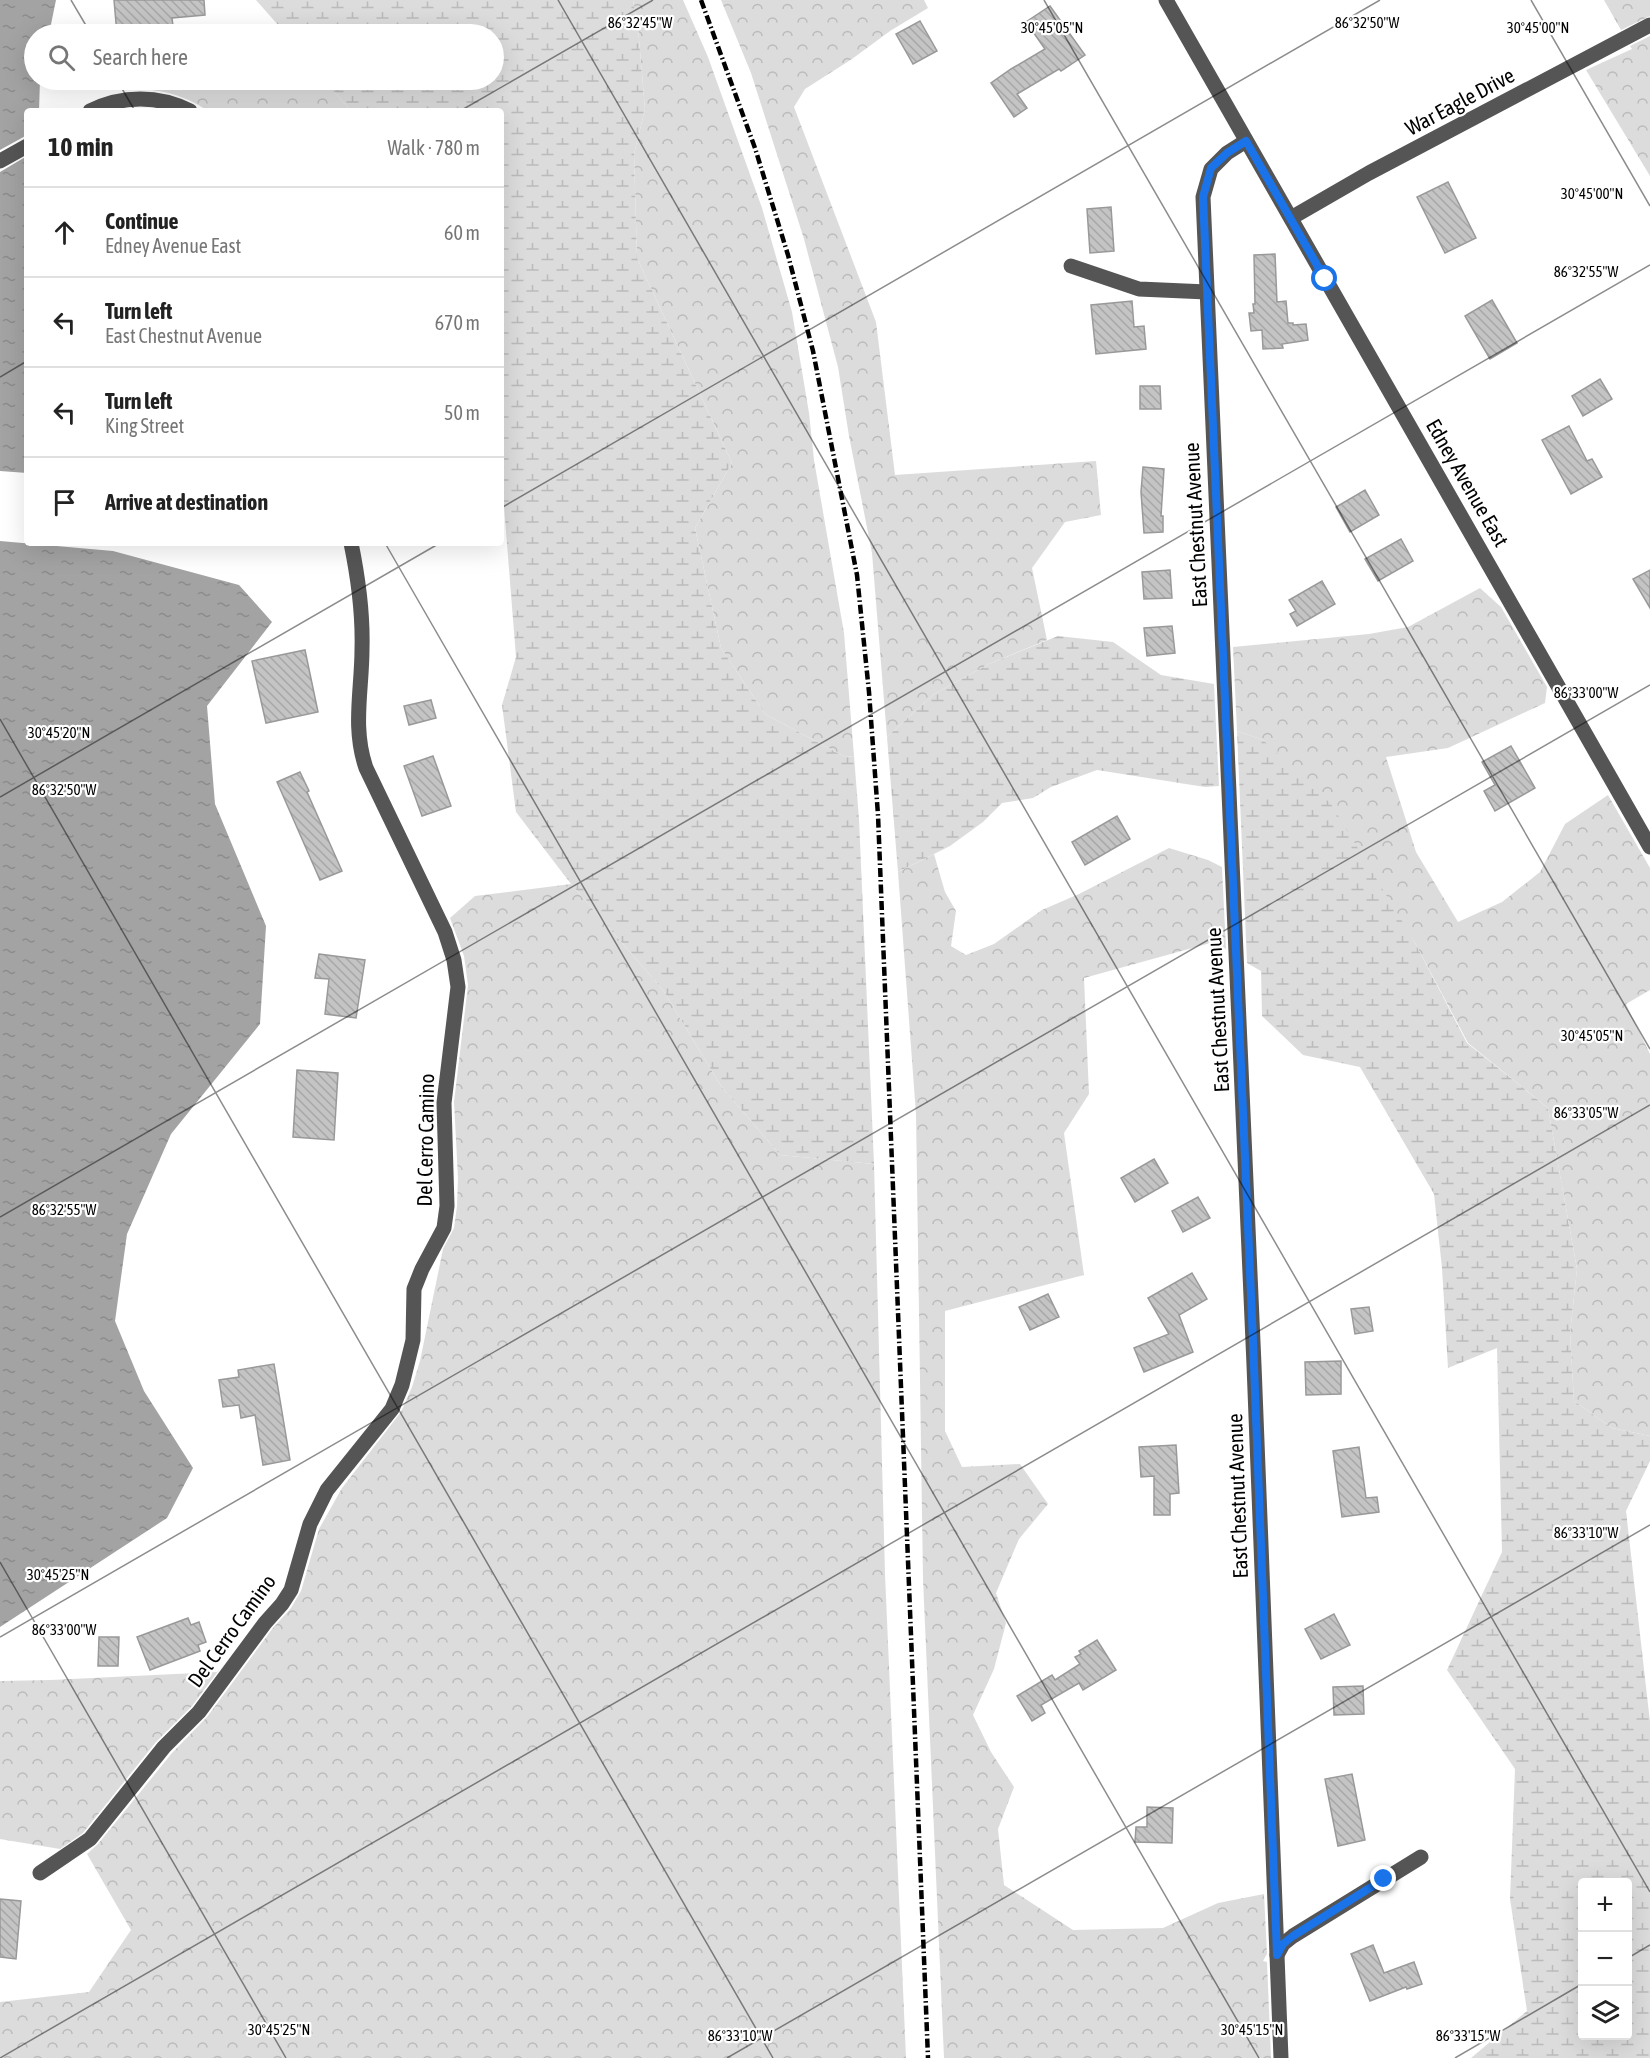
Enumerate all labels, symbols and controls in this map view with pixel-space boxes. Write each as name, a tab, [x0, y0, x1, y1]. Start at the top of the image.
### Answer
text: 86°32'45"W	[608, 14, 672, 31]
text: 86°32'50"W	[1335, 14, 1399, 31]
text: 30°45'05"N	[1021, 19, 1083, 36]
text: 30°45'00"N	[1507, 19, 1569, 36]
search box	[24, 24, 504, 90]
icon: search	[45, 41, 78, 74]
text: Search here	[93, 44, 188, 70]
street label: War Eagle Drive	[1401, 62, 1518, 140]
text: 10 min	[48, 132, 113, 162]
text: Walk · 780 m	[388, 136, 480, 159]
text: 30°45'00"N	[1561, 185, 1623, 202]
text: Continue	[105, 208, 179, 234]
icon: ahead	[48, 216, 81, 249]
text: 60 m	[444, 221, 480, 244]
text: Edney Avenue East	[105, 234, 241, 257]
text: 86°32'55"W	[1554, 263, 1618, 280]
route start	[1311, 265, 1337, 291]
text: Turn left	[105, 298, 172, 324]
icon: left	[48, 306, 81, 339]
text: 670 m	[435, 311, 480, 334]
text: East Chestnut Avenue	[105, 324, 262, 347]
text: Turn left	[105, 388, 172, 414]
icon: left	[48, 396, 81, 429]
text: 50 m	[444, 401, 480, 424]
text: King Street	[105, 414, 184, 437]
street label: Edney Avenue East	[1422, 415, 1514, 550]
street label: East Chestnut Avenue	[1179, 442, 1211, 608]
icon: arrive	[48, 486, 81, 519]
text: Arrive at destination	[105, 489, 268, 515]
text: 86°33'00"W	[1554, 684, 1618, 701]
text: 30°45'20"N	[28, 724, 90, 741]
text: 86°32'50"W	[32, 781, 96, 798]
street label: East Chestnut Avenue	[1201, 927, 1233, 1093]
text: 30°45'05"N	[1561, 1027, 1623, 1044]
street label: Del Cerro Camino	[412, 1073, 438, 1207]
text: 86°33'05"W	[1554, 1104, 1618, 1121]
text: 86°32'55"W	[32, 1201, 96, 1218]
street label: East Chestnut Avenue	[1222, 1413, 1252, 1579]
text: 86°33'10"W	[1554, 1524, 1618, 1541]
text: 30°45'25"N	[27, 1566, 89, 1583]
street label: Del Cerro Camino	[182, 1570, 280, 1691]
text: 86°33'00"W	[32, 1621, 96, 1638]
route end	[1370, 1865, 1396, 1891]
map controls	[1578, 1878, 1632, 2040]
button: +	[1578, 1878, 1632, 1932]
button: −	[1578, 1932, 1632, 1986]
button: layers	[1578, 1986, 1632, 2040]
text: 30°45'25"N	[248, 2021, 310, 2038]
text: 30°45'15"N	[1221, 2021, 1283, 2038]
text: 86°33'10"W	[708, 2027, 772, 2044]
text: 86°33'15"W	[1436, 2027, 1500, 2044]

